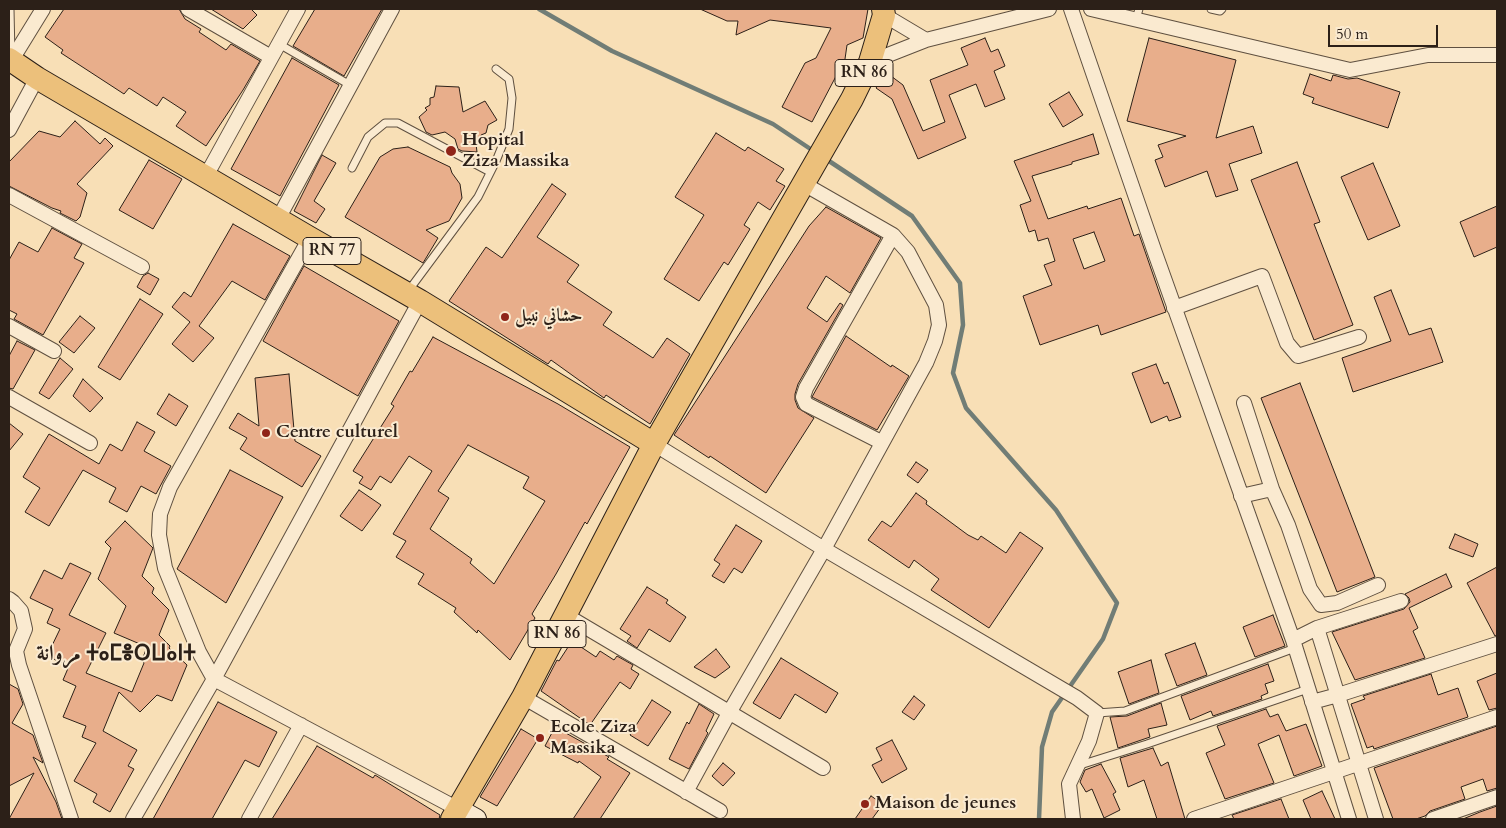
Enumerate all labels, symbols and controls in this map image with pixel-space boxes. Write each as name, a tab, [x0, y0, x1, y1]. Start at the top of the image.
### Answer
scale bar	[1331, 15, 1441, 47]
text: 50 m	[1336, 24, 1368, 44]
road number: RN 86	[835, 59, 893, 86]
place label: Hopital Ziza Massika	[462, 130, 569, 172]
marker: Hopital Ziza Massika	[444, 144, 458, 158]
road number: RN 77	[303, 238, 361, 264]
place label: حشاني نبيل	[515, 306, 583, 328]
marker: حشاني نبيل	[499, 311, 511, 323]
place label: Centre culturel	[276, 422, 398, 444]
marker: Centre culturel	[260, 427, 272, 439]
road number: RN 86	[528, 620, 586, 648]
district label: مروانة ⵜⴰⵎⴻⵔⵡⴰⵏⵜ	[37, 642, 195, 668]
place label: Ecole Ziza Massika	[550, 717, 637, 760]
marker: Ecole Ziza Massika	[534, 732, 546, 744]
place label: Maison de jeunes	[875, 793, 1016, 815]
marker: Maison de jeunes	[859, 798, 871, 810]

